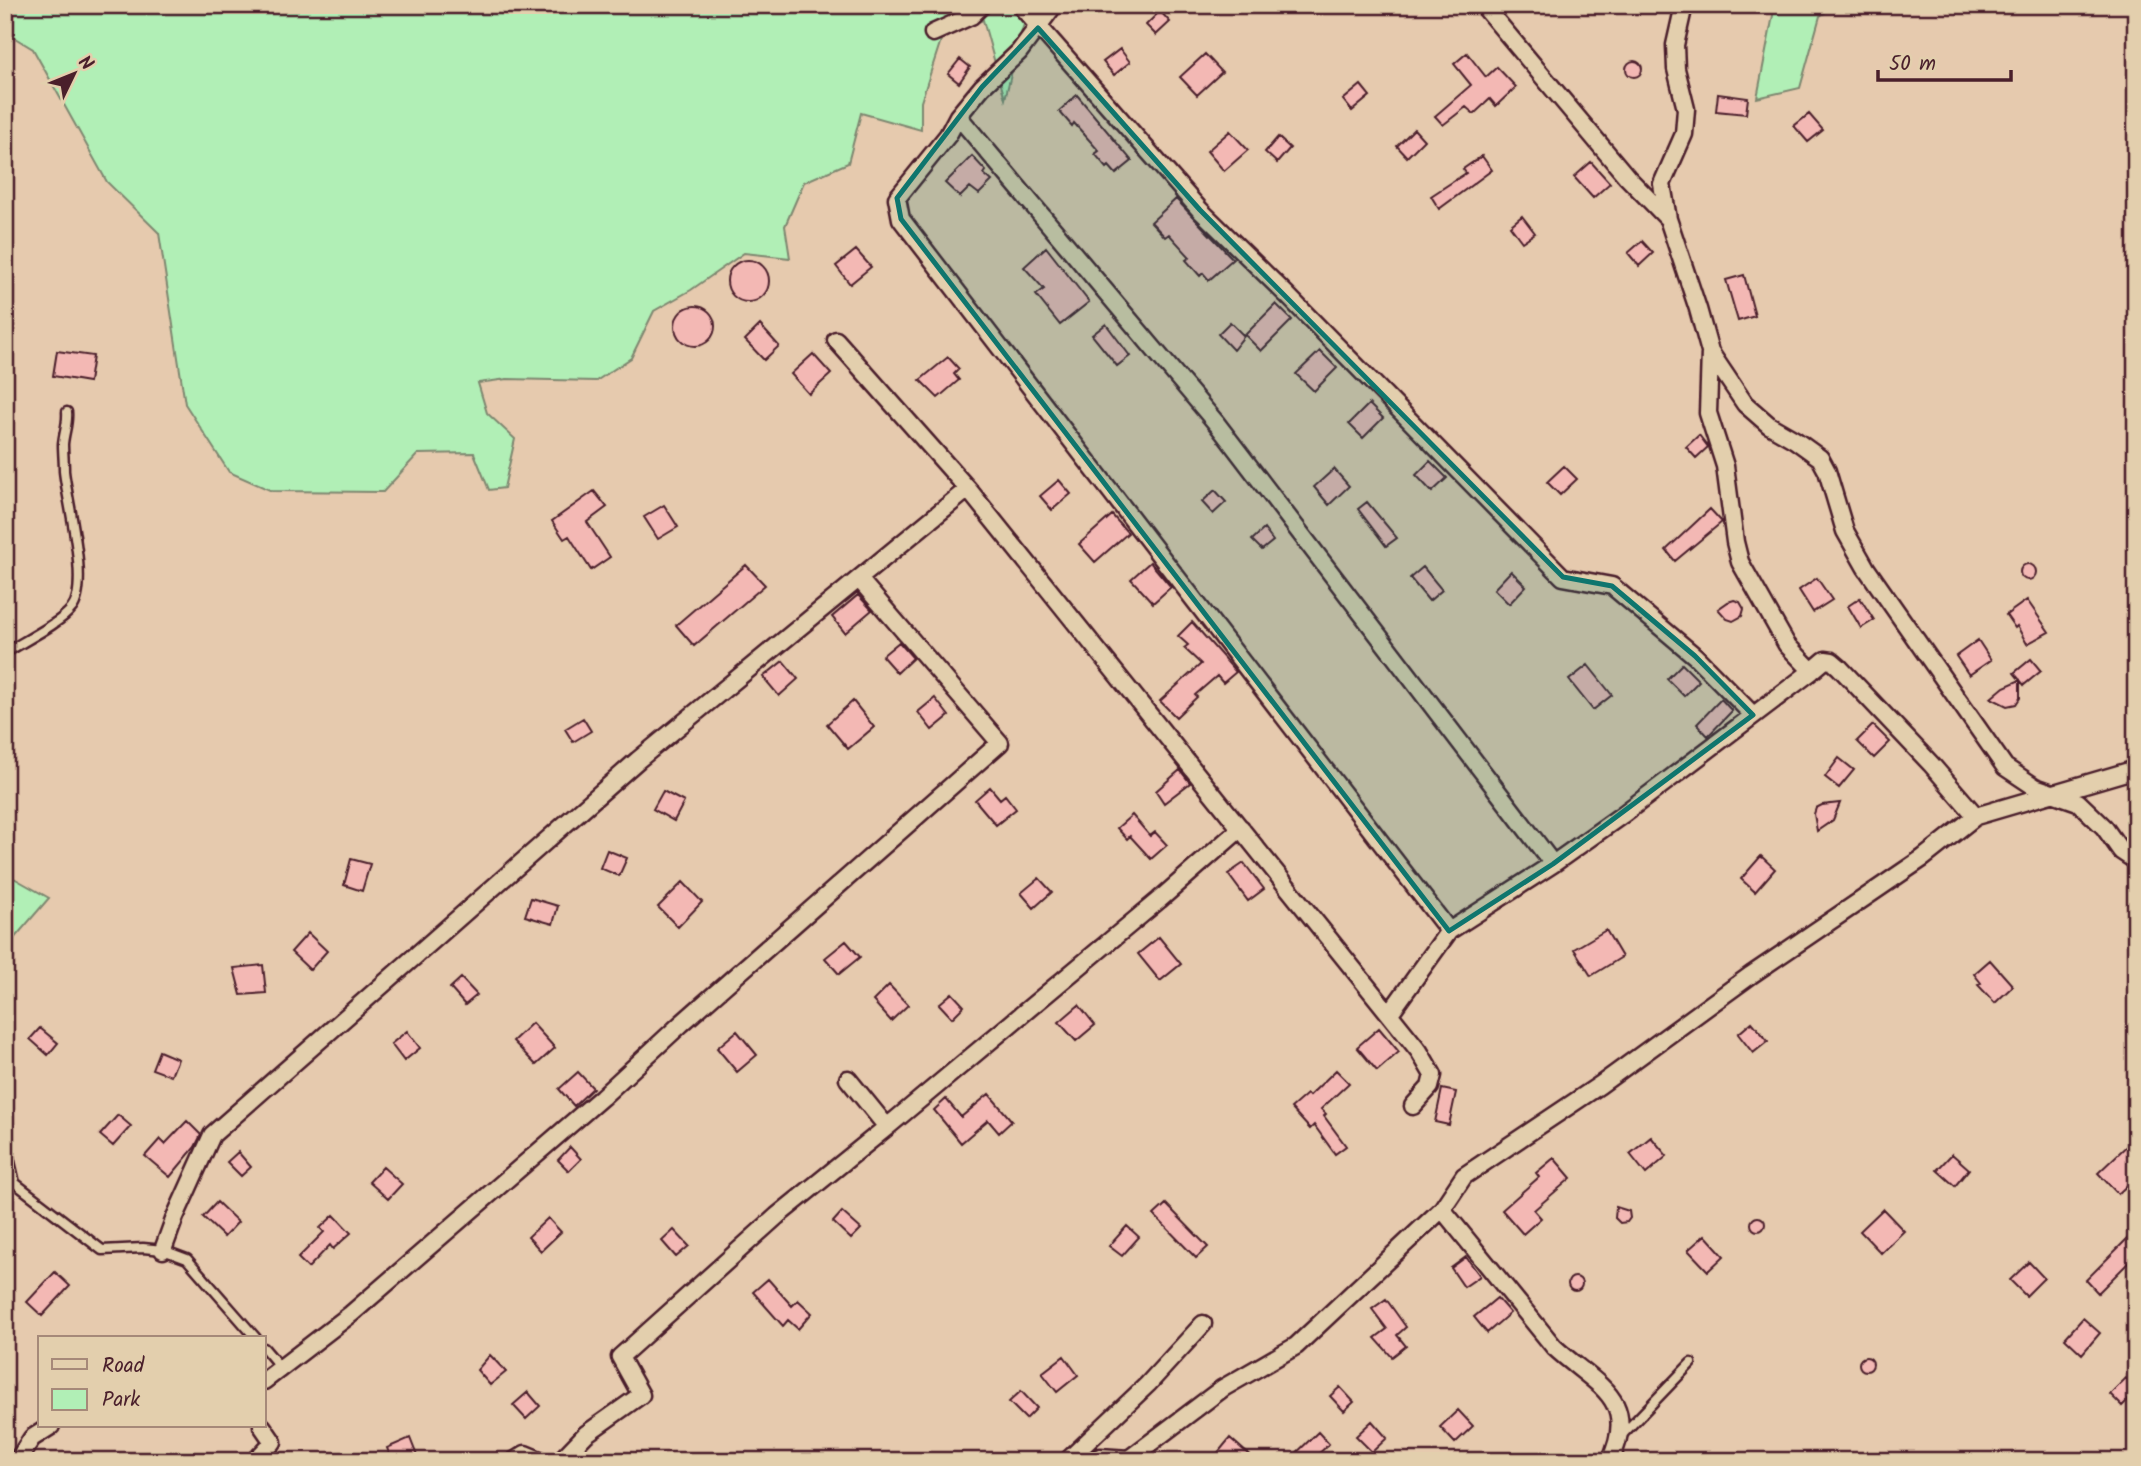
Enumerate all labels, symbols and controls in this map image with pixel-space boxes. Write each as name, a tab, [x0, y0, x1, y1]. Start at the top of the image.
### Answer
north arrow	[38, 38, 108, 108]
scale bar	[1878, 38, 2011, 82]
text: 50 m	[1889, 48, 1936, 81]
text: N	[70, 49, 100, 78]
legend	[38, 1336, 266, 1428]
text: Road	[102, 1350, 145, 1383]
text: Park	[102, 1384, 140, 1417]

